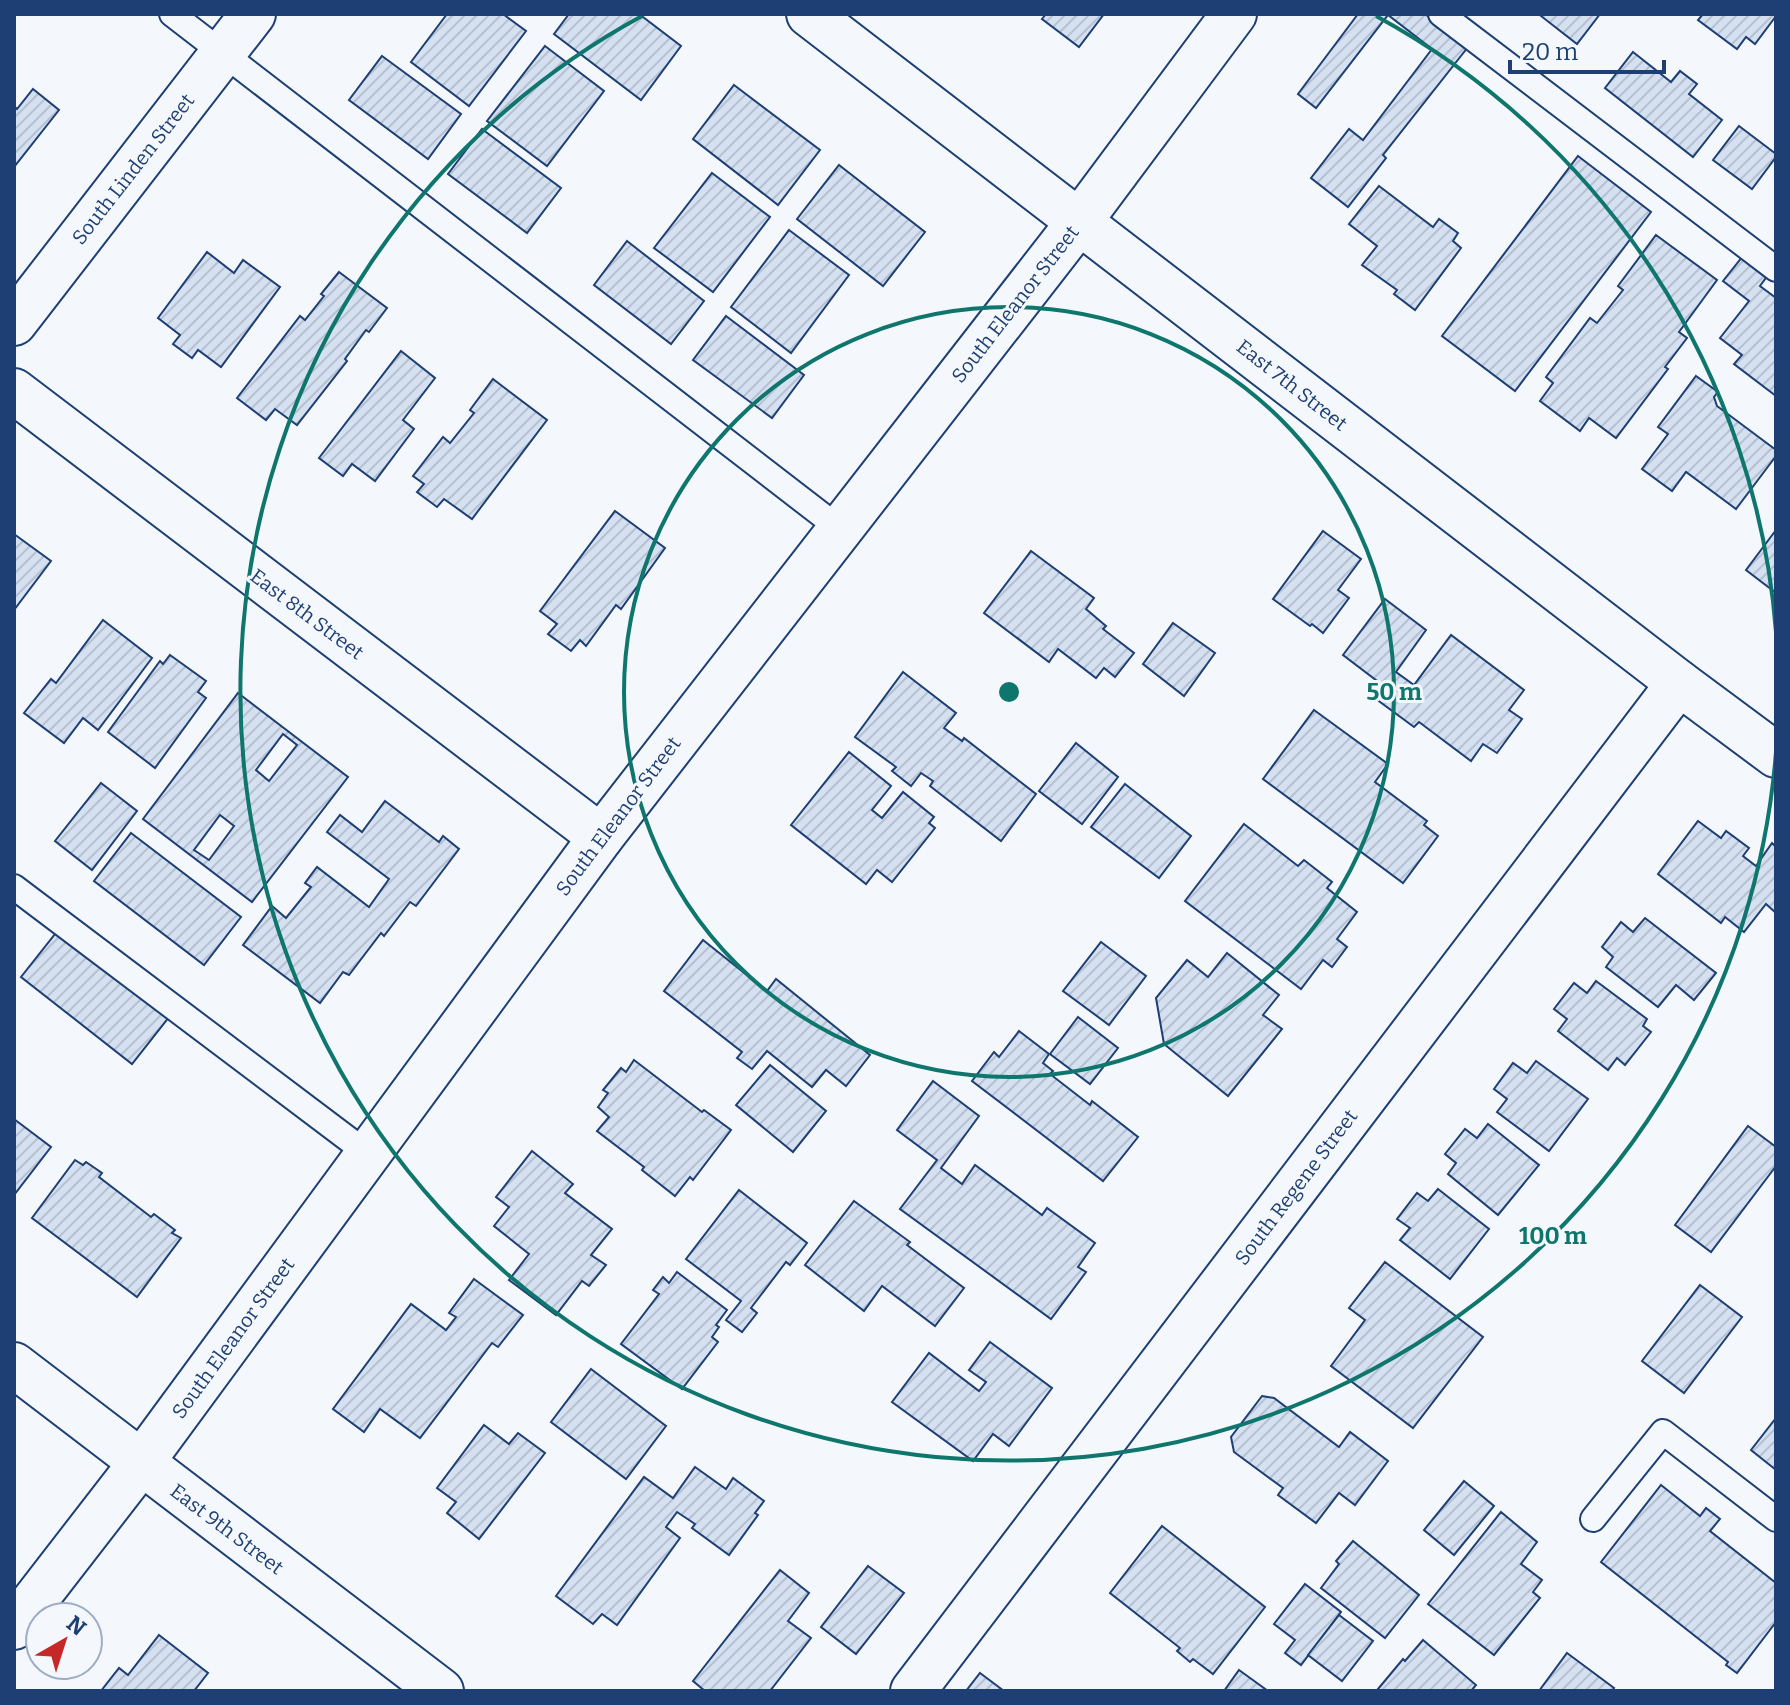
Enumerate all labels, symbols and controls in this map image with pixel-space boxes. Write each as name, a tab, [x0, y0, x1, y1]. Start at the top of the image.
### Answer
scale bar	[1510, 24, 1664, 74]
text: 20 m	[1522, 38, 1578, 66]
street label: South Linden Street	[67, 89, 199, 249]
street label: South Eleanor Street	[946, 221, 1084, 387]
street label: East 7th Street	[1232, 334, 1352, 436]
street label: East 8th Street	[246, 564, 368, 664]
centre of rings	[995, 678, 1023, 706]
text: 50 m	[1366, 678, 1422, 706]
street label: South Eleanor Street	[550, 732, 686, 900]
street label: South Regene Street	[1230, 1104, 1362, 1270]
text: 100 m	[1519, 1222, 1587, 1250]
street label: South Eleanor Street	[167, 1253, 299, 1423]
street label: East 9th Street	[166, 1479, 288, 1579]
north arrow	[24, 1601, 104, 1681]
text: N	[61, 1610, 91, 1642]

